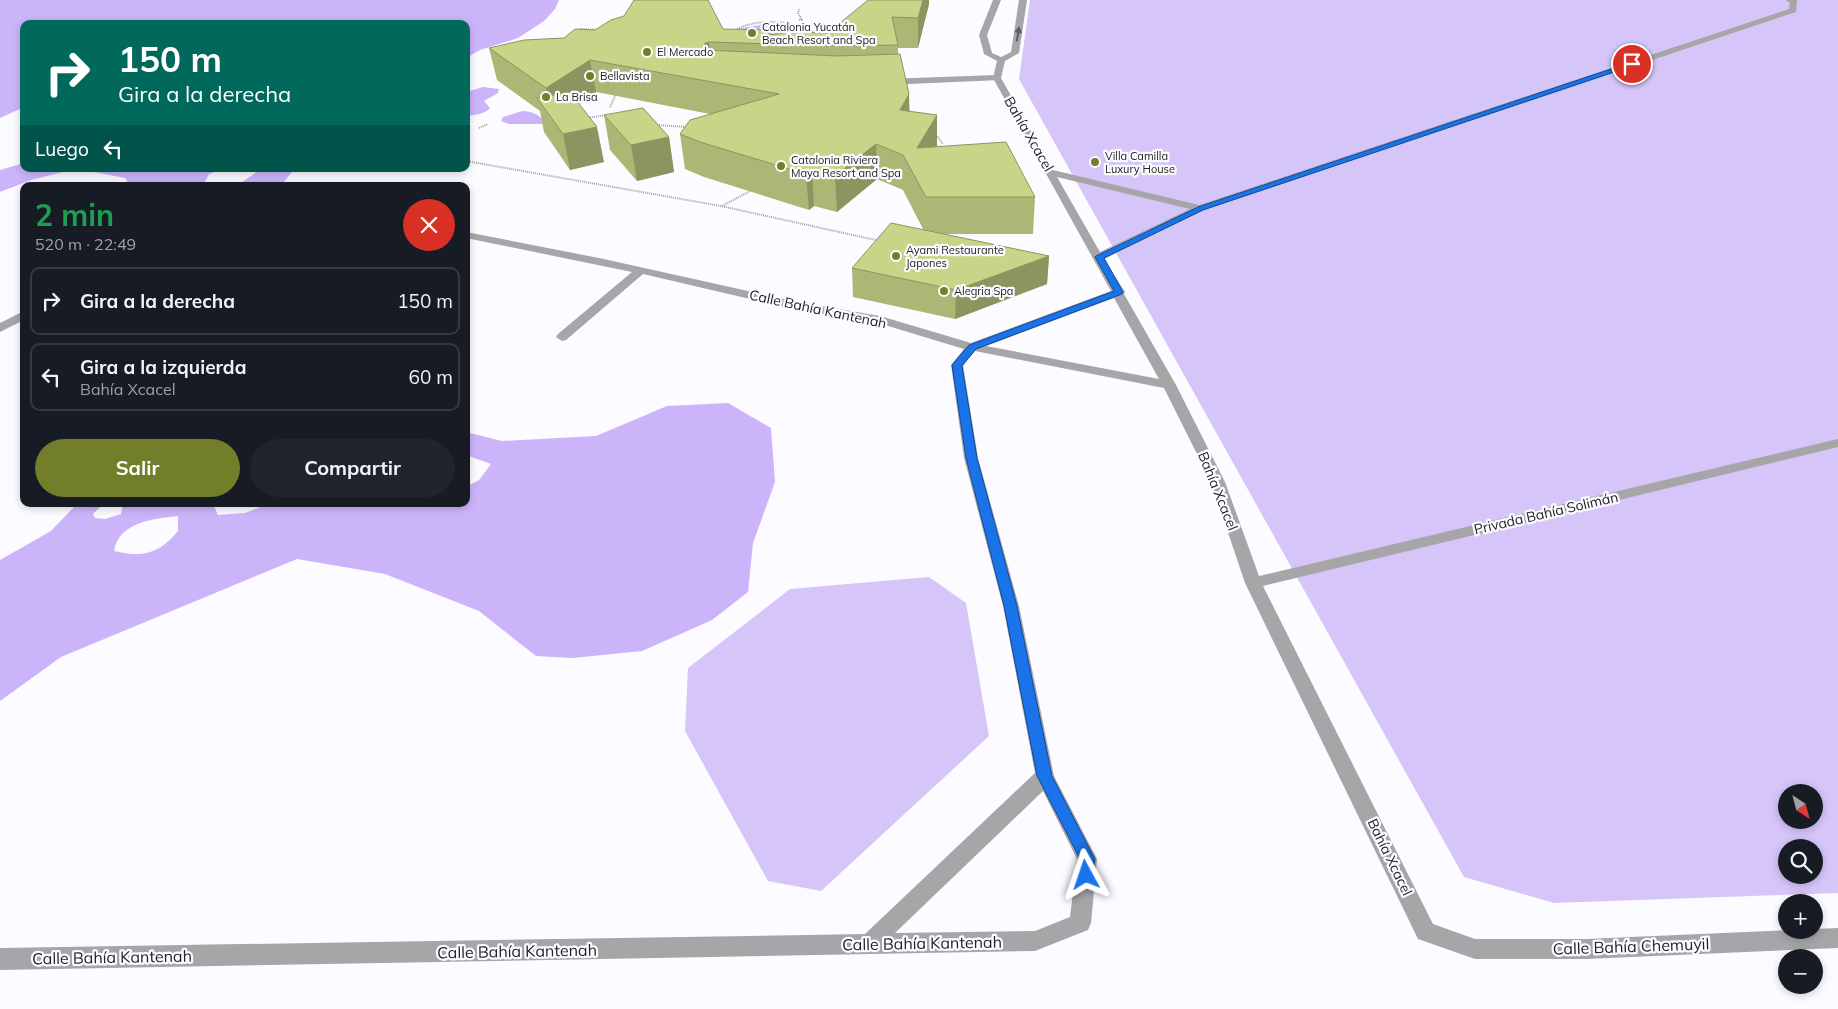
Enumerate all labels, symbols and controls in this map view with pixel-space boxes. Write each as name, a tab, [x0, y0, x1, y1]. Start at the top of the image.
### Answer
place label: Catalonia Yucatán Beach Resort and Spa	[762, 20, 876, 47]
one-way arrow	[1014, 26, 1022, 42]
marker: Catalonia Yucatán Beach Resort and Spa	[746, 27, 758, 39]
text: 150 m	[118, 37, 222, 81]
icon: right	[35, 40, 100, 105]
pin	[1611, 43, 1653, 85]
place label: El Mercado	[657, 45, 713, 59]
marker: El Mercado	[641, 46, 653, 58]
icon: arrive	[1618, 50, 1646, 78]
place label: Bellavista	[600, 69, 650, 83]
marker: Bellavista	[584, 70, 596, 82]
text: Gira a la derecha	[118, 80, 291, 108]
place label: La Brisa	[556, 90, 598, 104]
marker: La Brisa	[540, 91, 552, 103]
street label: Bahía Xcacel	[1000, 93, 1058, 175]
icon: left	[99, 135, 127, 163]
text: Luego	[35, 137, 89, 161]
place label: Villa Camilla Luxury House	[1105, 149, 1175, 176]
place label: Catalonia Riviera Maya Resort and Spa	[791, 153, 901, 180]
marker: Villa Camilla Luxury House	[1089, 156, 1101, 168]
marker: Catalonia Riviera Maya Resort and Spa	[775, 160, 787, 172]
text: 2 min	[35, 196, 114, 234]
button: close	[403, 199, 455, 251]
text: 520 m · 22:49	[35, 234, 136, 254]
place label: Ayami Restaurante Japones	[906, 243, 1004, 270]
marker: Ayami Restaurante Japones	[890, 250, 902, 262]
place label: Alegria Spa	[954, 284, 1013, 298]
marker: Alegria Spa	[938, 285, 950, 297]
street label: Calle Bahía Kantenah	[748, 286, 888, 332]
icon: right	[37, 287, 65, 315]
text: Gira a la derecha	[80, 289, 235, 313]
text: 150 m	[397, 289, 453, 313]
text: Gira a la izquierda	[80, 355, 246, 379]
icon: left	[37, 363, 65, 391]
text: 60 m	[409, 365, 453, 389]
text: Bahía Xcacel	[80, 379, 176, 399]
button: Salir	[35, 439, 240, 497]
button: Compartir	[250, 439, 455, 497]
street label: Bahía Xcacel	[1194, 449, 1242, 533]
street label: Privada Bahía Solimán	[1472, 488, 1620, 538]
north arrow	[1778, 784, 1822, 829]
map controls	[1778, 784, 1823, 994]
street label: Bahía Xcacel	[1364, 816, 1416, 898]
button: search	[1778, 839, 1823, 884]
position arrow	[1059, 848, 1111, 900]
button: +	[1778, 894, 1823, 939]
street label: Calle Bahía Kantenah	[842, 932, 1002, 954]
street label: Calle Bahía Chemuyil	[1552, 933, 1710, 959]
street label: Calle Bahía Kantenah	[437, 940, 597, 962]
street label: Calle Bahía Kantenah	[32, 946, 192, 968]
button: −	[1778, 949, 1823, 994]

